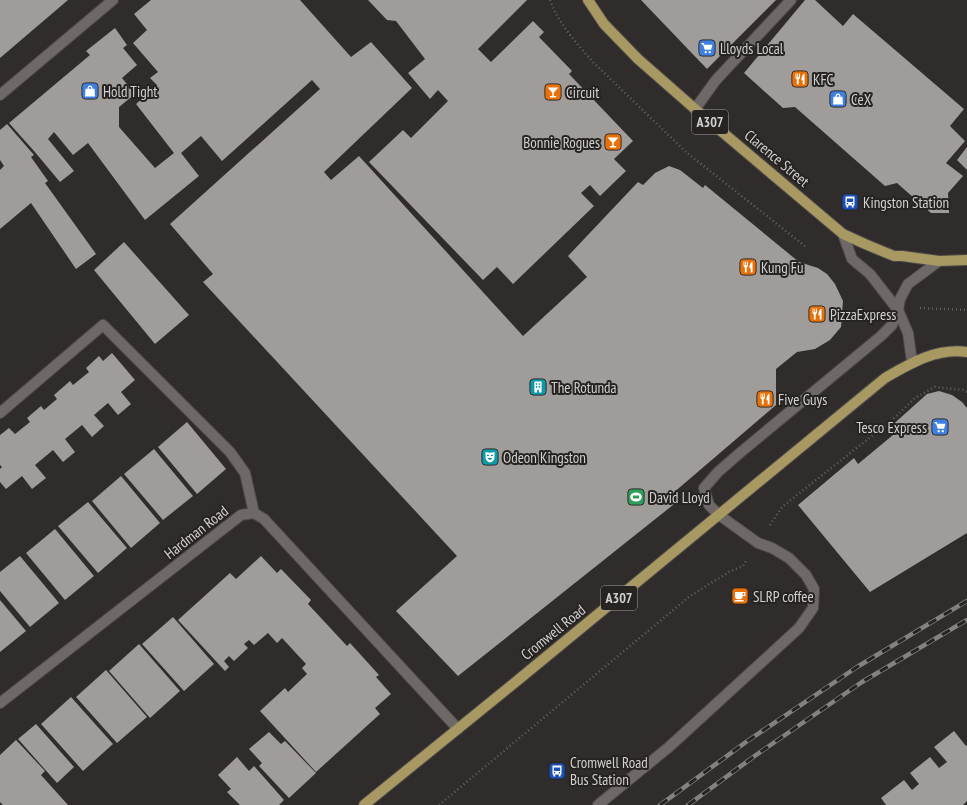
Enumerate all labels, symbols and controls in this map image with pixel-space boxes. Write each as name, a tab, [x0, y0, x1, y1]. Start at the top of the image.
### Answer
supermarket icon: Lloyds Local	[697, 38, 717, 58]
place label: Lloyds Local	[720, 39, 784, 58]
restaurant icon: KFC	[790, 69, 810, 89]
place label: KFC	[813, 70, 834, 89]
shop icon: Hold Tight	[80, 81, 100, 101]
place label: Hold Tight	[103, 82, 157, 101]
bar icon: Circuit	[543, 82, 563, 102]
place label: Circuit	[566, 83, 599, 102]
shop icon: CeX	[828, 89, 848, 109]
place label: CeX	[851, 90, 872, 109]
road number: A307	[692, 110, 728, 134]
street label: Clarence Street	[741, 125, 813, 191]
bar icon: Bonnie Rogues	[603, 132, 623, 152]
place label: Bonnie Rogues	[523, 133, 600, 152]
bus stop icon: Kingston Station	[840, 192, 860, 212]
place label: Kingston Station	[863, 193, 949, 212]
restaurant icon: Kung Fu	[738, 257, 758, 277]
place label: Kung Fu	[761, 258, 804, 277]
restaurant icon: PizzaExpress	[807, 304, 827, 324]
place label: PizzaExpress	[830, 305, 896, 324]
building icon: The Rotunda	[528, 377, 548, 397]
place label: The Rotunda	[551, 378, 617, 397]
restaurant icon: Five Guys	[755, 389, 775, 409]
place label: Five Guys	[778, 390, 827, 409]
supermarket icon: Tesco Express	[930, 417, 950, 437]
place label: Tesco Express	[856, 418, 927, 437]
theatre icon: Odeon Kingston	[480, 447, 500, 467]
place label: Odeon Kingston	[503, 448, 586, 467]
sports icon: David Lloyd	[626, 487, 646, 507]
place label: David Lloyd	[649, 488, 710, 507]
street label: Hardman Road	[160, 501, 232, 563]
road number: A307	[601, 586, 637, 610]
cafe icon: SLRP coffee	[730, 586, 750, 606]
place label: SLRP coffee	[753, 587, 814, 606]
street label: Cromwell Road	[517, 600, 589, 664]
place label: Cromwell Road Bus Station	[570, 753, 648, 789]
bus stop icon: Cromwell Road Bus Station	[547, 761, 567, 781]

